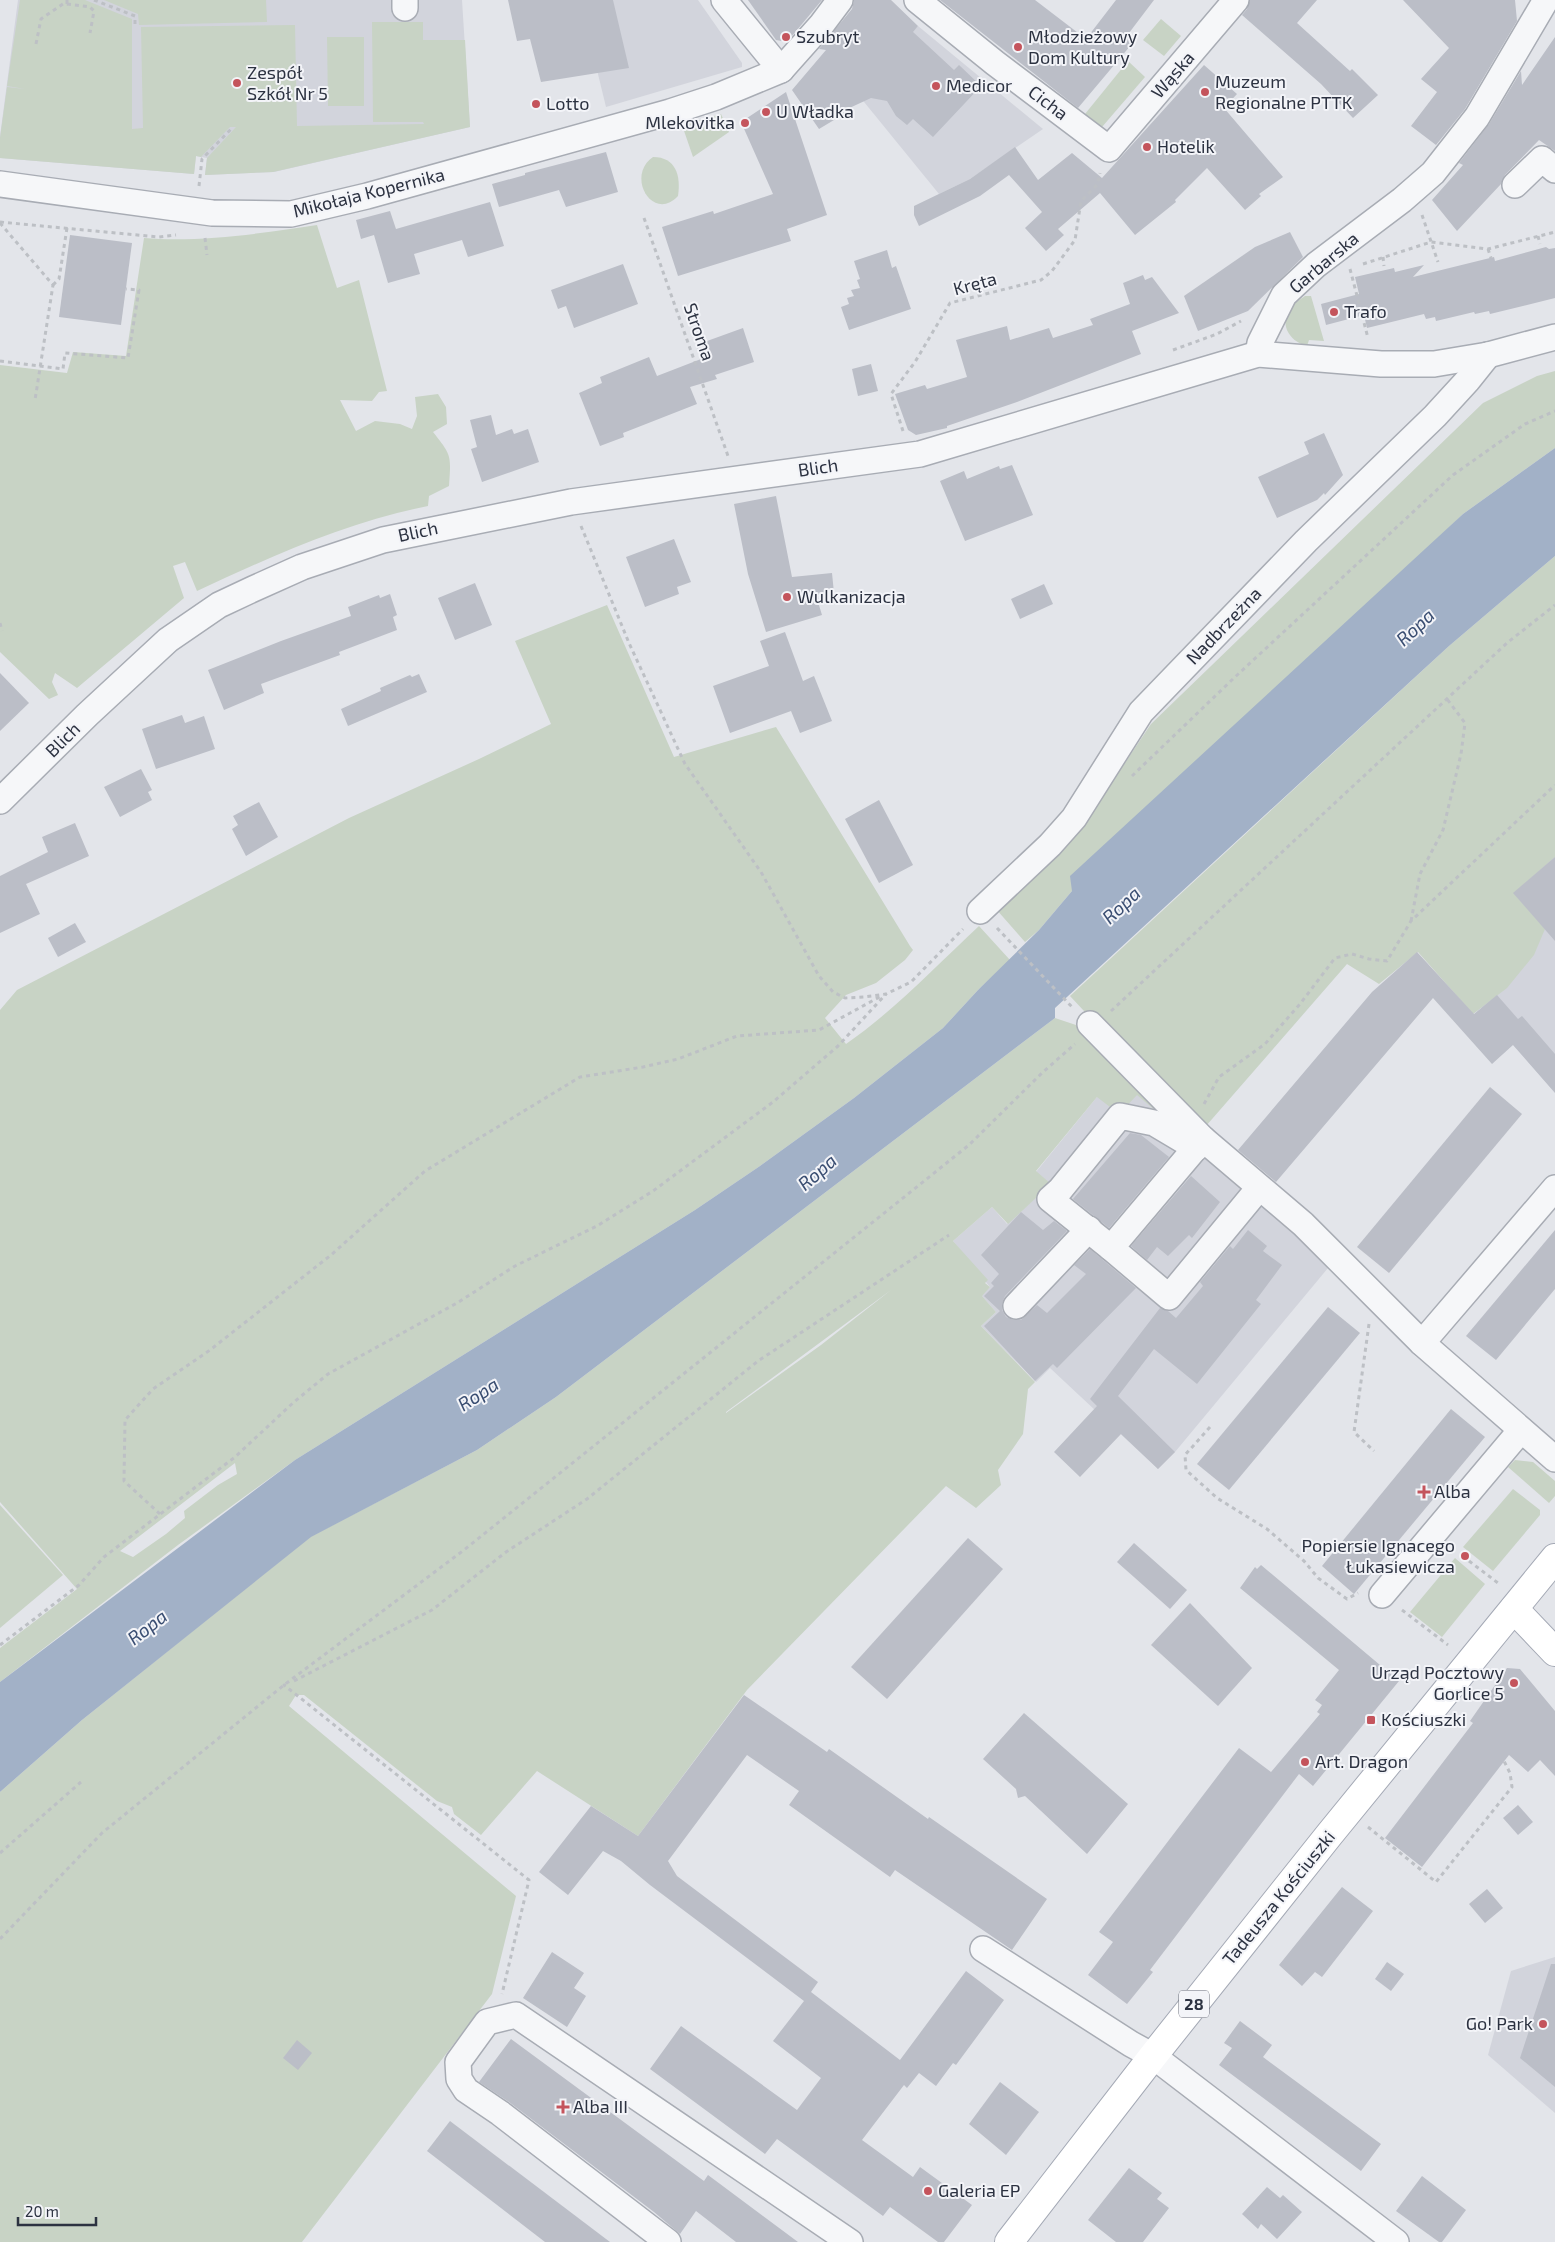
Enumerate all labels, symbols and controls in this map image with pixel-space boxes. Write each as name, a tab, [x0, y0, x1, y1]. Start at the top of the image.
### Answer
place label: Szubryt	[796, 25, 860, 47]
place label: Młodzieżowy Dom Kultury	[1028, 25, 1138, 68]
marker: Szubryt	[780, 31, 792, 43]
marker: Młodzieżowy Dom Kultury	[1012, 41, 1024, 53]
street label: Wąska	[1146, 46, 1199, 102]
place label: Zespół Szkół Nr 5	[247, 61, 328, 104]
place label: Muzeum Regionalne PTTK	[1215, 70, 1353, 113]
place label: Medicor	[946, 74, 1012, 96]
marker: Zespół Szkół Nr 5	[231, 77, 243, 89]
marker: Medicor	[930, 80, 942, 92]
street label: Cicha	[1024, 80, 1073, 124]
marker: Muzeum Regionalne PTTK	[1199, 86, 1211, 98]
place label: Lotto	[546, 92, 589, 114]
marker: Lotto	[530, 98, 542, 110]
place label: U Władka	[776, 100, 854, 122]
marker: U Władka	[760, 106, 772, 118]
place label: Mlekovitka	[645, 111, 735, 133]
marker: Mlekovitka	[739, 117, 751, 129]
place label: Hotelik	[1157, 135, 1215, 157]
marker: Hotelik	[1141, 141, 1153, 153]
street label: Mikołaja Kopernika	[291, 163, 447, 222]
street label: Garbarska	[1284, 227, 1363, 298]
street label: Kręta	[951, 267, 999, 299]
street label: Stroma	[680, 300, 720, 363]
place label: Trafo	[1344, 300, 1387, 322]
marker: Trafo	[1328, 306, 1340, 318]
street label: Blich	[796, 453, 839, 481]
street label: Blich	[396, 516, 440, 546]
street label: Nadbrzeżna	[1181, 582, 1265, 668]
place label: Wulkanizacja	[797, 585, 906, 607]
marker: Wulkanizacja	[781, 591, 793, 603]
water label: Ropa	[1391, 603, 1439, 650]
street label: Blich	[40, 717, 84, 761]
water label: Ropa	[1097, 881, 1145, 928]
water label: Ropa	[792, 1148, 841, 1195]
water label: Ropa	[453, 1372, 503, 1415]
place label: Alba	[1434, 1480, 1471, 1502]
marker: Alba	[1418, 1486, 1430, 1498]
place label: Popiersie Ignacego Łukasiewicza	[1302, 1534, 1455, 1577]
marker: Popiersie Ignacego Łukasiewicza	[1459, 1550, 1471, 1562]
water label: Ropa	[122, 1604, 171, 1649]
place label: Urząd Pocztowy Gorlice 5	[1371, 1661, 1504, 1704]
marker: Urząd Pocztowy Gorlice 5	[1508, 1677, 1520, 1689]
place label: Kościuszki	[1381, 1708, 1466, 1730]
marker: Kościuszki	[1365, 1714, 1377, 1726]
place label: Art. Dragon	[1315, 1750, 1408, 1772]
marker: Art. Dragon	[1299, 1756, 1311, 1768]
street label: Tadeusza Kościuszki	[1217, 1826, 1339, 1969]
road number: 28	[1179, 1990, 1209, 2018]
place label: Go! Park	[1466, 2012, 1533, 2034]
marker: Go! Park	[1537, 2018, 1549, 2030]
place label: Alba III	[573, 2095, 628, 2117]
marker: Alba III	[557, 2101, 569, 2113]
place label: Galeria EP	[938, 2179, 1020, 2201]
marker: Galeria EP	[922, 2185, 934, 2197]
scale bar	[18, 2194, 95, 2226]
text: 20 m	[25, 2202, 59, 2220]

